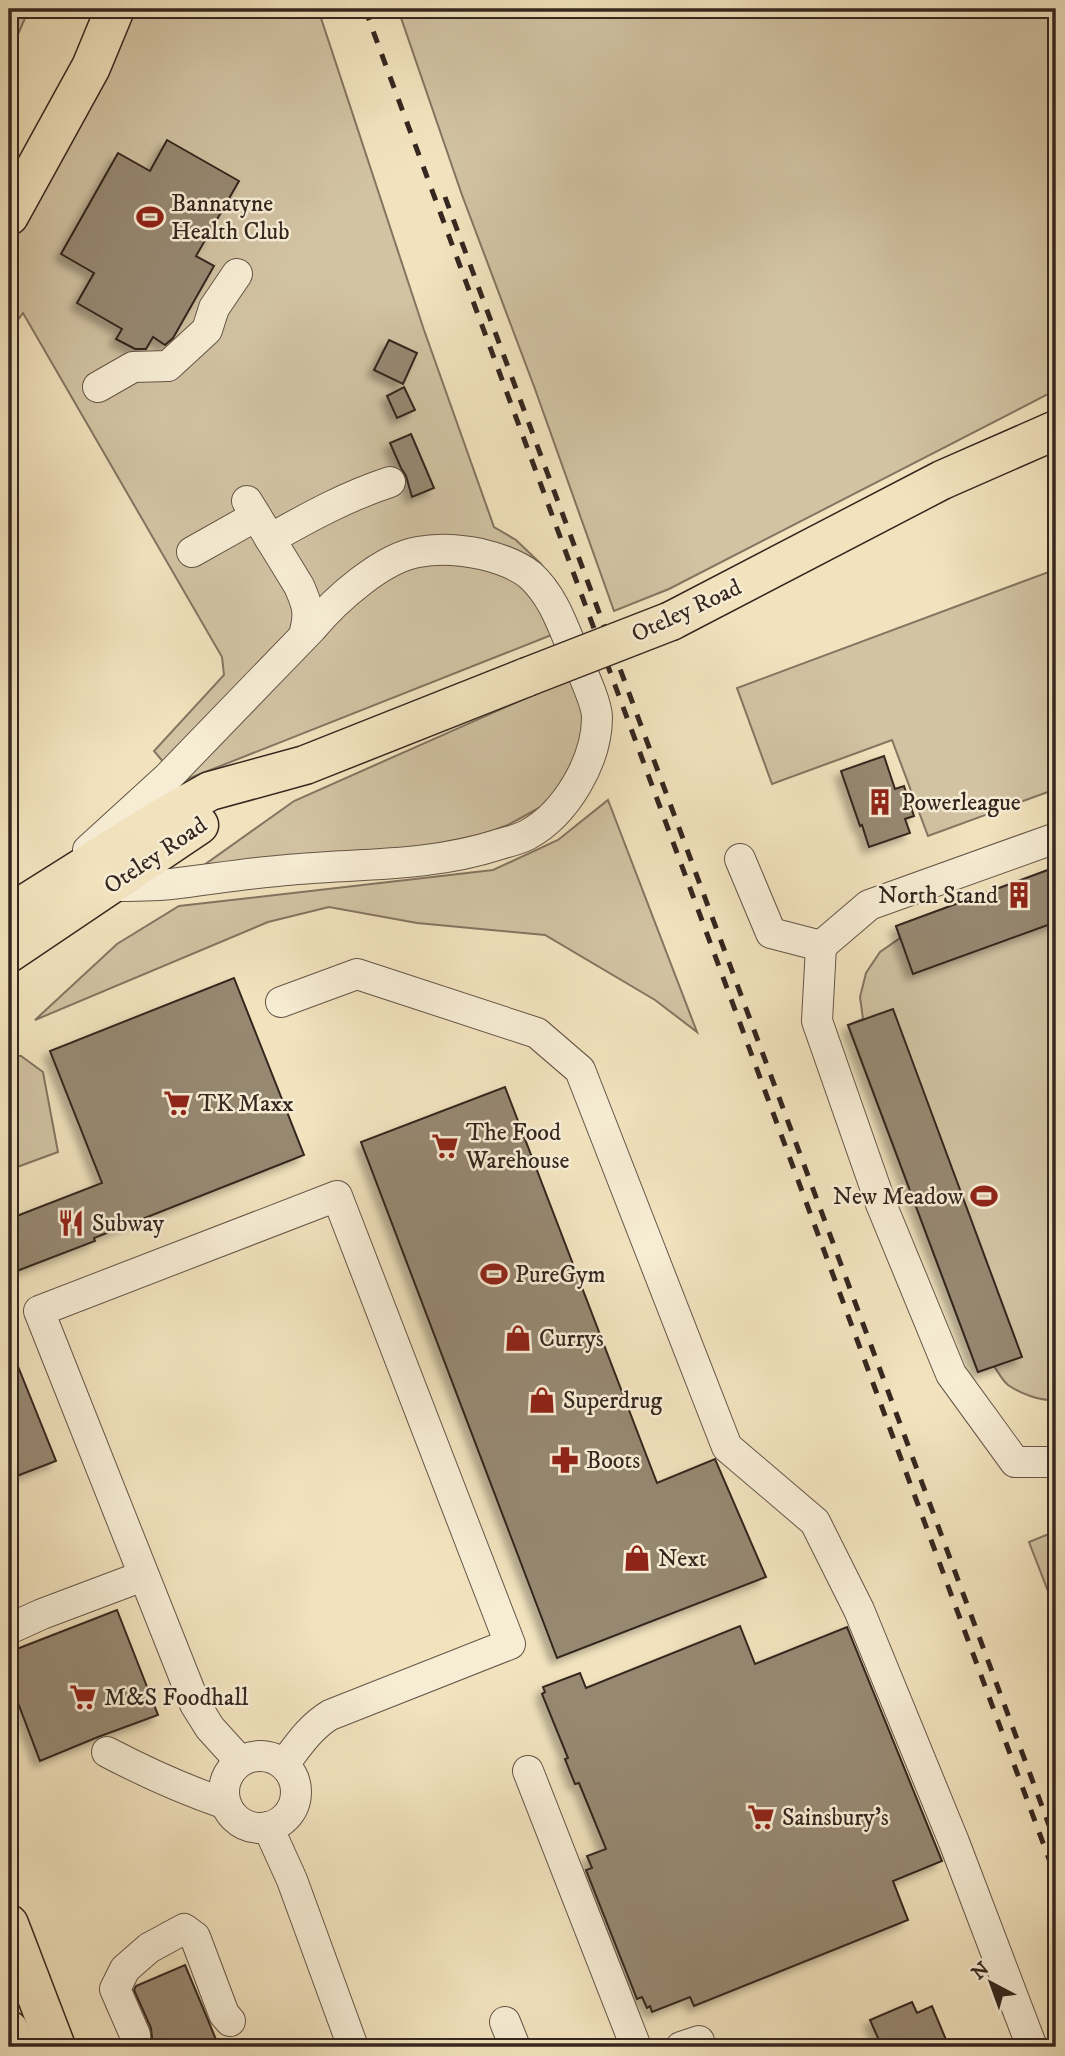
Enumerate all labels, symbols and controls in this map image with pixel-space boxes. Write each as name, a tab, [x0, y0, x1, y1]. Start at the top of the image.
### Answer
place label: Bannatyne Health Club	[171, 189, 289, 247]
sports icon: Bannatyne Health Club	[135, 202, 165, 232]
street label: Oteley Road	[627, 572, 746, 649]
building icon: Powerleague	[865, 787, 895, 817]
place label: Powerleague	[901, 788, 1021, 818]
street label: Oteley Road	[98, 810, 213, 901]
building icon: North Stand	[1004, 880, 1034, 910]
place label: North Stand	[878, 881, 998, 911]
supermarket icon: TK Maxx	[162, 1088, 192, 1118]
place label: TK Maxx	[198, 1089, 294, 1119]
place label: The Food Warehouse	[465, 1118, 569, 1176]
supermarket icon: The Food Warehouse	[430, 1131, 460, 1161]
sports icon: New Meadow	[969, 1181, 999, 1211]
place label: New Meadow	[833, 1182, 964, 1212]
restaurant icon: Subway	[56, 1208, 86, 1238]
place label: Subway	[92, 1209, 165, 1239]
sports icon: PureGym	[479, 1259, 509, 1289]
place label: PureGym	[515, 1260, 606, 1290]
shop icon: Currys	[503, 1323, 533, 1353]
place label: Currys	[539, 1324, 604, 1354]
shop icon: Superdrug	[527, 1385, 557, 1415]
place label: Superdrug	[563, 1386, 663, 1416]
pharmacy icon: Boots	[550, 1445, 580, 1475]
place label: Boots	[586, 1446, 640, 1476]
shop icon: Next	[622, 1543, 652, 1573]
place label: Next	[658, 1544, 707, 1574]
supermarket icon: M&S Foodhall	[68, 1682, 98, 1712]
place label: M&S Foodhall	[104, 1683, 249, 1713]
supermarket icon: Sainsbury's	[746, 1802, 776, 1832]
place label: Sainsbury's	[782, 1803, 889, 1833]
north arrow	[956, 1948, 1026, 2018]
text: N	[967, 1957, 995, 1985]

